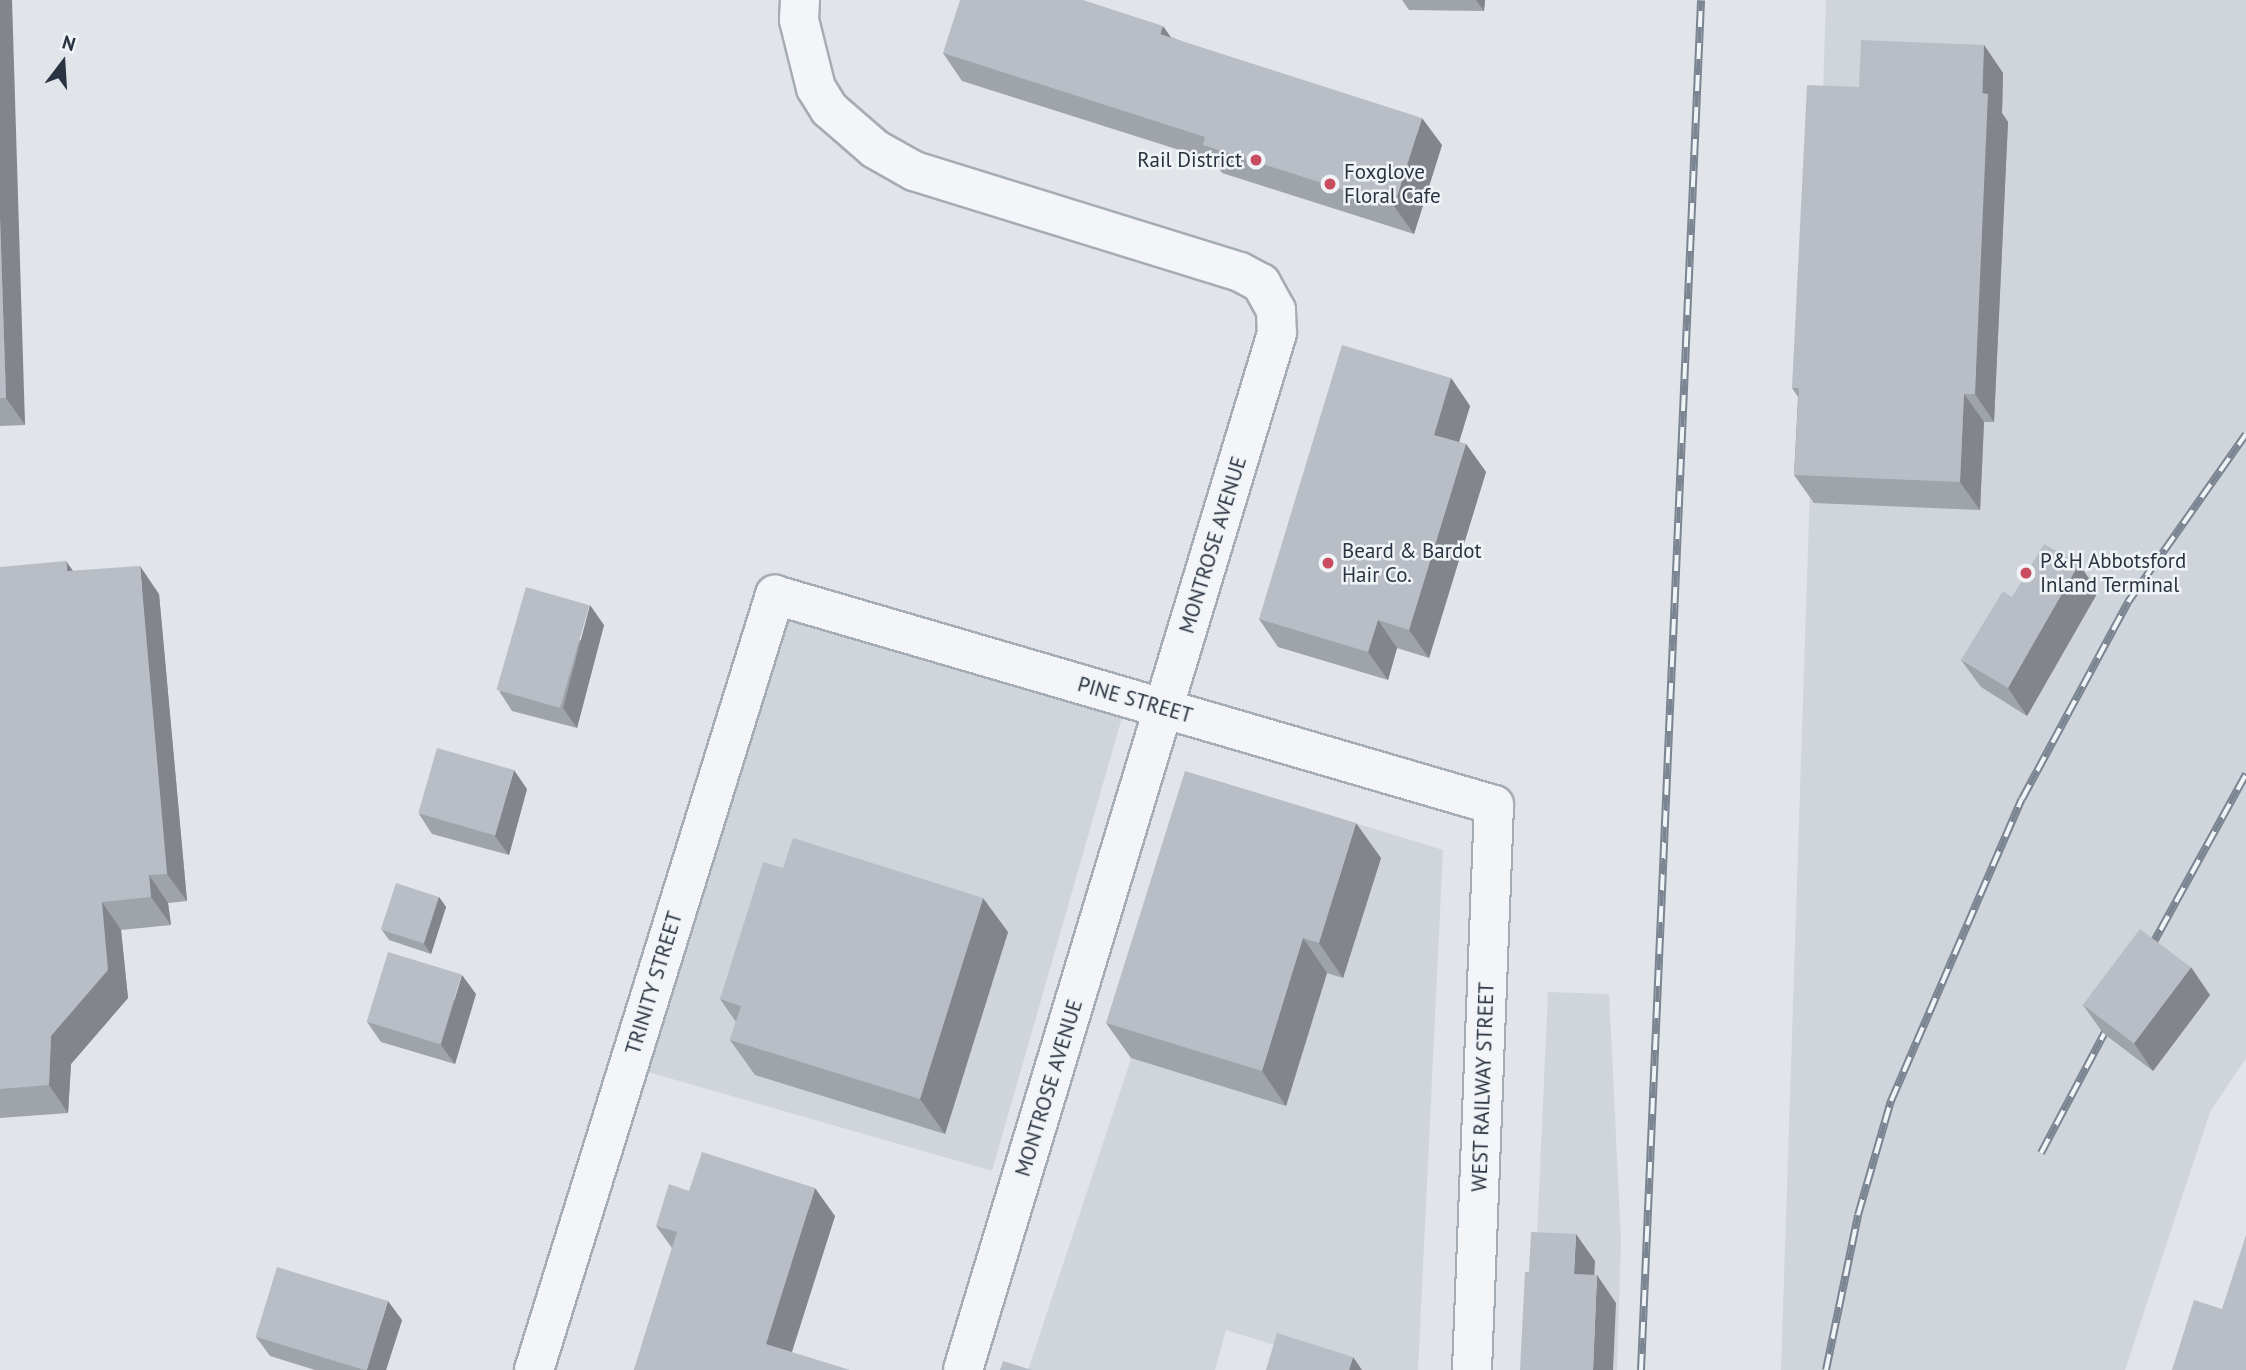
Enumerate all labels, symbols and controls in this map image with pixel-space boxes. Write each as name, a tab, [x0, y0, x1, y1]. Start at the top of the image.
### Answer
north arrow	[28, 28, 98, 98]
text: N	[60, 30, 79, 56]
place label: Rail District	[1137, 147, 1242, 173]
marker: Rail District	[1248, 152, 1264, 168]
place label: Foxglove Floral Cafe	[1344, 159, 1441, 209]
marker: Foxglove Floral Cafe	[1322, 176, 1338, 192]
street label: MONTROSE AVENUE	[1174, 453, 1252, 637]
place label: Beard & Bardot Hair Co.	[1342, 538, 1482, 588]
place label: P&H Abbotsford Inland Terminal	[2040, 548, 2187, 598]
marker: Beard & Bardot Hair Co.	[1320, 555, 1336, 571]
marker: P&H Abbotsford Inland Terminal	[2018, 565, 2034, 581]
street label: PINE STREET	[1075, 672, 1195, 728]
street label: TRINITY STREET	[620, 908, 688, 1058]
street label: WEST RAILWAY STREET	[1467, 981, 1499, 1193]
street label: MONTROSE AVENUE	[1010, 996, 1088, 1180]

